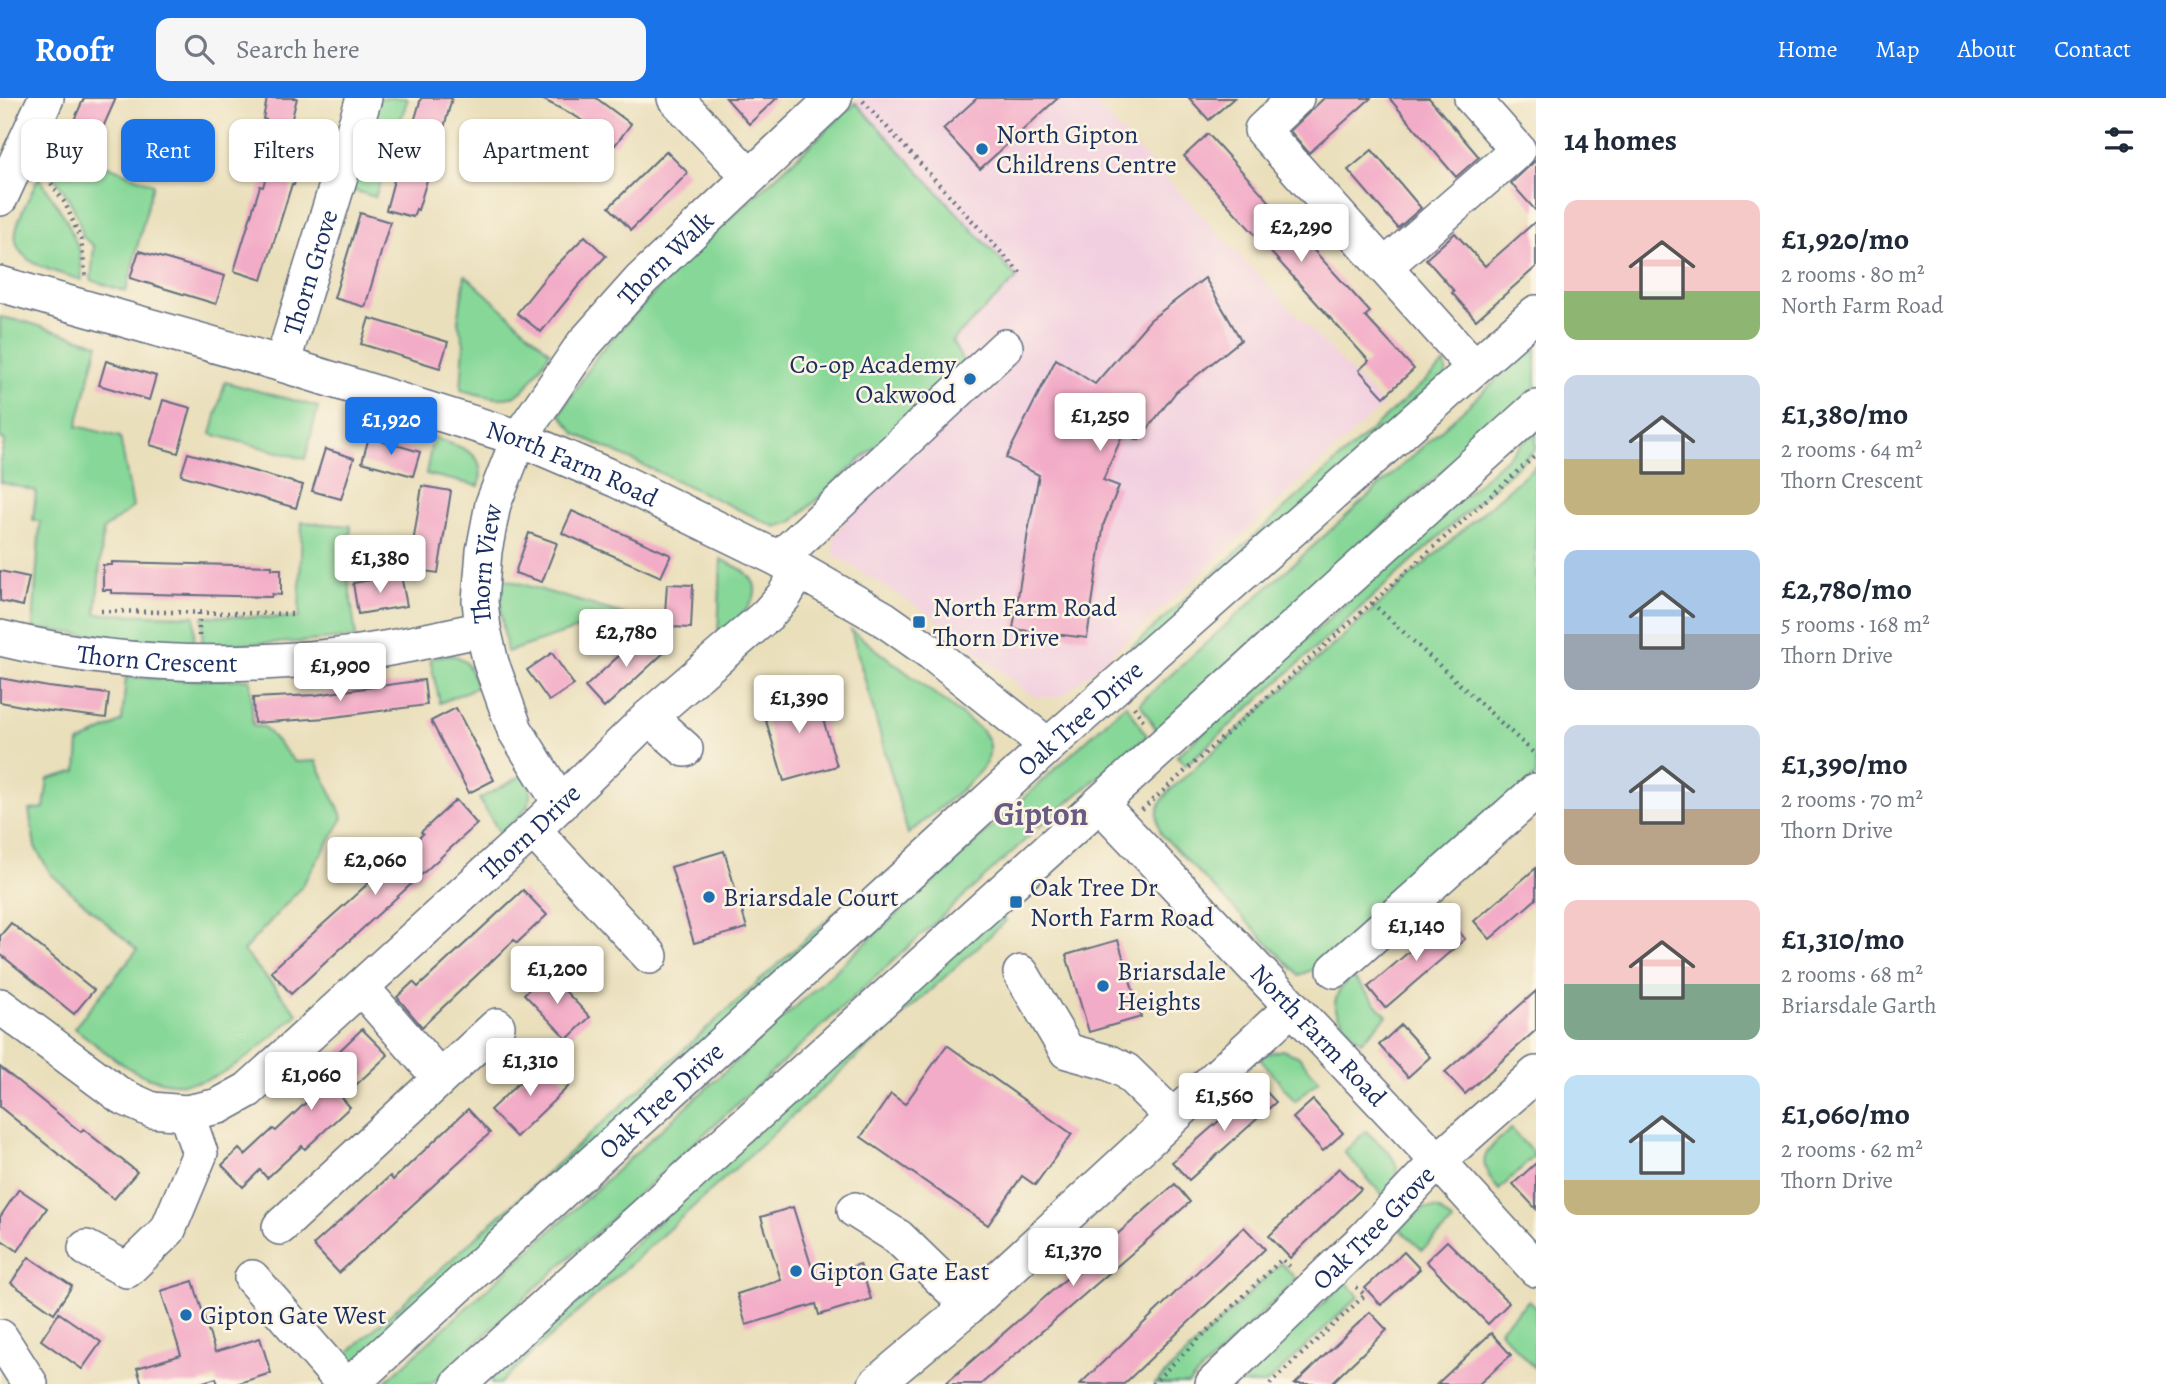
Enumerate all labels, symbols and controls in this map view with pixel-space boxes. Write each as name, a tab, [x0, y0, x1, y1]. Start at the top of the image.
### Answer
search box	[156, 18, 646, 81]
text: Roofr	[35, 27, 114, 72]
icon: search	[180, 30, 218, 68]
text: Search here	[236, 32, 360, 67]
text: Home	[1777, 33, 1838, 65]
text: Map	[1876, 33, 1920, 65]
text: About	[1958, 33, 2016, 65]
text: Contact	[2054, 33, 2131, 65]
place label: North Gipton Childrens Centre	[996, 117, 1177, 182]
chip: Buy	[21, 119, 107, 182]
chip: Rent	[121, 119, 215, 182]
chip: Filters	[229, 119, 339, 182]
chip: New	[353, 119, 445, 182]
chip: Apartment	[459, 119, 614, 182]
text: 14 homes	[1564, 120, 1677, 160]
icon: filters	[2100, 121, 2138, 159]
marker: North Gipton Childrens Centre	[974, 141, 990, 157]
street label: Thorn Walk	[609, 203, 721, 313]
pin: £2,290	[1244, 204, 1358, 264]
street label: Thorn Grove	[274, 205, 346, 340]
text: £2,290	[1270, 211, 1332, 242]
text: £1,920/mo	[1781, 219, 1909, 259]
icon: home	[1620, 228, 1704, 312]
text: 2 rooms · 80 m²	[1781, 259, 1925, 290]
text: North Farm Road	[1781, 290, 1944, 321]
place label: Co-op Academy Oakwood	[790, 347, 956, 412]
marker: Co-op Academy Oakwood	[962, 371, 978, 387]
pin: £1,250	[1043, 394, 1157, 453]
text: £1,380/mo	[1781, 394, 1908, 434]
pin: £1,920	[334, 398, 448, 457]
text: £1,250	[1071, 400, 1129, 431]
icon: home	[1620, 403, 1704, 487]
text: £1,920	[361, 404, 421, 435]
street label: North Farm Road	[482, 411, 664, 515]
text: 2 rooms · 64 m²	[1781, 434, 1922, 465]
text: Thorn Crescent	[1781, 465, 1923, 496]
street label: Thorn View	[462, 500, 510, 625]
pin: £1,380	[323, 536, 437, 595]
text: £1,380	[351, 542, 409, 573]
text: £2,780/mo	[1781, 569, 1912, 609]
icon: home	[1620, 578, 1704, 662]
place label: North Farm Road Thorn Drive	[933, 590, 1117, 655]
text: 5 rooms · 168 m²	[1781, 609, 1930, 640]
pin: £2,780	[569, 610, 683, 669]
marker: North Farm Road Thorn Drive	[911, 614, 927, 630]
text: £2,780	[595, 616, 657, 647]
street label: Thorn Crescent	[75, 636, 238, 680]
text: Thorn Drive	[1781, 640, 1893, 671]
pin: £1,900	[283, 644, 397, 703]
text: £1,900	[310, 650, 370, 681]
street label: Oak Tree Drive	[1009, 652, 1150, 784]
pin: £1,390	[742, 676, 856, 735]
text: £1,390	[770, 682, 828, 713]
text: £1,390/mo	[1781, 744, 1908, 784]
icon: home	[1620, 753, 1704, 837]
street label: Thorn Drive	[472, 776, 588, 888]
text: 2 rooms · 70 m²	[1781, 784, 1923, 815]
district label: Gipton	[994, 791, 1088, 836]
text: Thorn Drive	[1781, 815, 1893, 846]
pin: £2,060	[318, 838, 432, 897]
text: £2,060	[343, 844, 407, 875]
place label: Oak Tree Dr North Farm Road	[1030, 870, 1214, 935]
place label: Briarsdale Court	[723, 880, 899, 915]
marker: Briarsdale Court	[701, 889, 717, 905]
marker: Oak Tree Dr North Farm Road	[1008, 894, 1024, 910]
pin: £1,140	[1359, 904, 1473, 963]
text: £1,140	[1388, 910, 1444, 941]
text: £1,310/mo	[1781, 919, 1905, 959]
icon: home	[1620, 928, 1704, 1012]
pin: £1,200	[500, 946, 614, 1006]
text: £1,200	[527, 953, 587, 984]
place label: Briarsdale Heights	[1117, 954, 1226, 1019]
street label: North Farm Road	[1243, 956, 1395, 1114]
text: 2 rooms · 68 m²	[1781, 959, 1923, 990]
marker: Briarsdale Heights	[1095, 978, 1111, 994]
text: Briarsdale Garth	[1781, 990, 1937, 1021]
street label: Oak Tree Drive	[591, 1034, 731, 1167]
pin: £1,310	[473, 1038, 587, 1098]
text: £1,310	[502, 1045, 558, 1076]
pin: £1,060	[254, 1052, 368, 1112]
text: £1,060	[281, 1059, 341, 1090]
pin: £1,560	[1167, 1074, 1281, 1133]
text: £1,560	[1195, 1080, 1253, 1111]
text: £1,060/mo	[1781, 1094, 1910, 1134]
icon: home	[1620, 1103, 1704, 1187]
text: 2 rooms · 62 m²	[1781, 1134, 1923, 1165]
street label: Oak Tree Grove	[1304, 1158, 1442, 1297]
text: Thorn Drive	[1781, 1165, 1893, 1196]
pin: £1,370	[1016, 1228, 1130, 1288]
text: £1,370	[1044, 1235, 1102, 1266]
place label: Gipton Gate East	[810, 1254, 990, 1289]
marker: Gipton Gate East	[788, 1263, 804, 1279]
place label: Gipton Gate West	[200, 1298, 387, 1333]
marker: Gipton Gate West	[178, 1307, 194, 1323]

